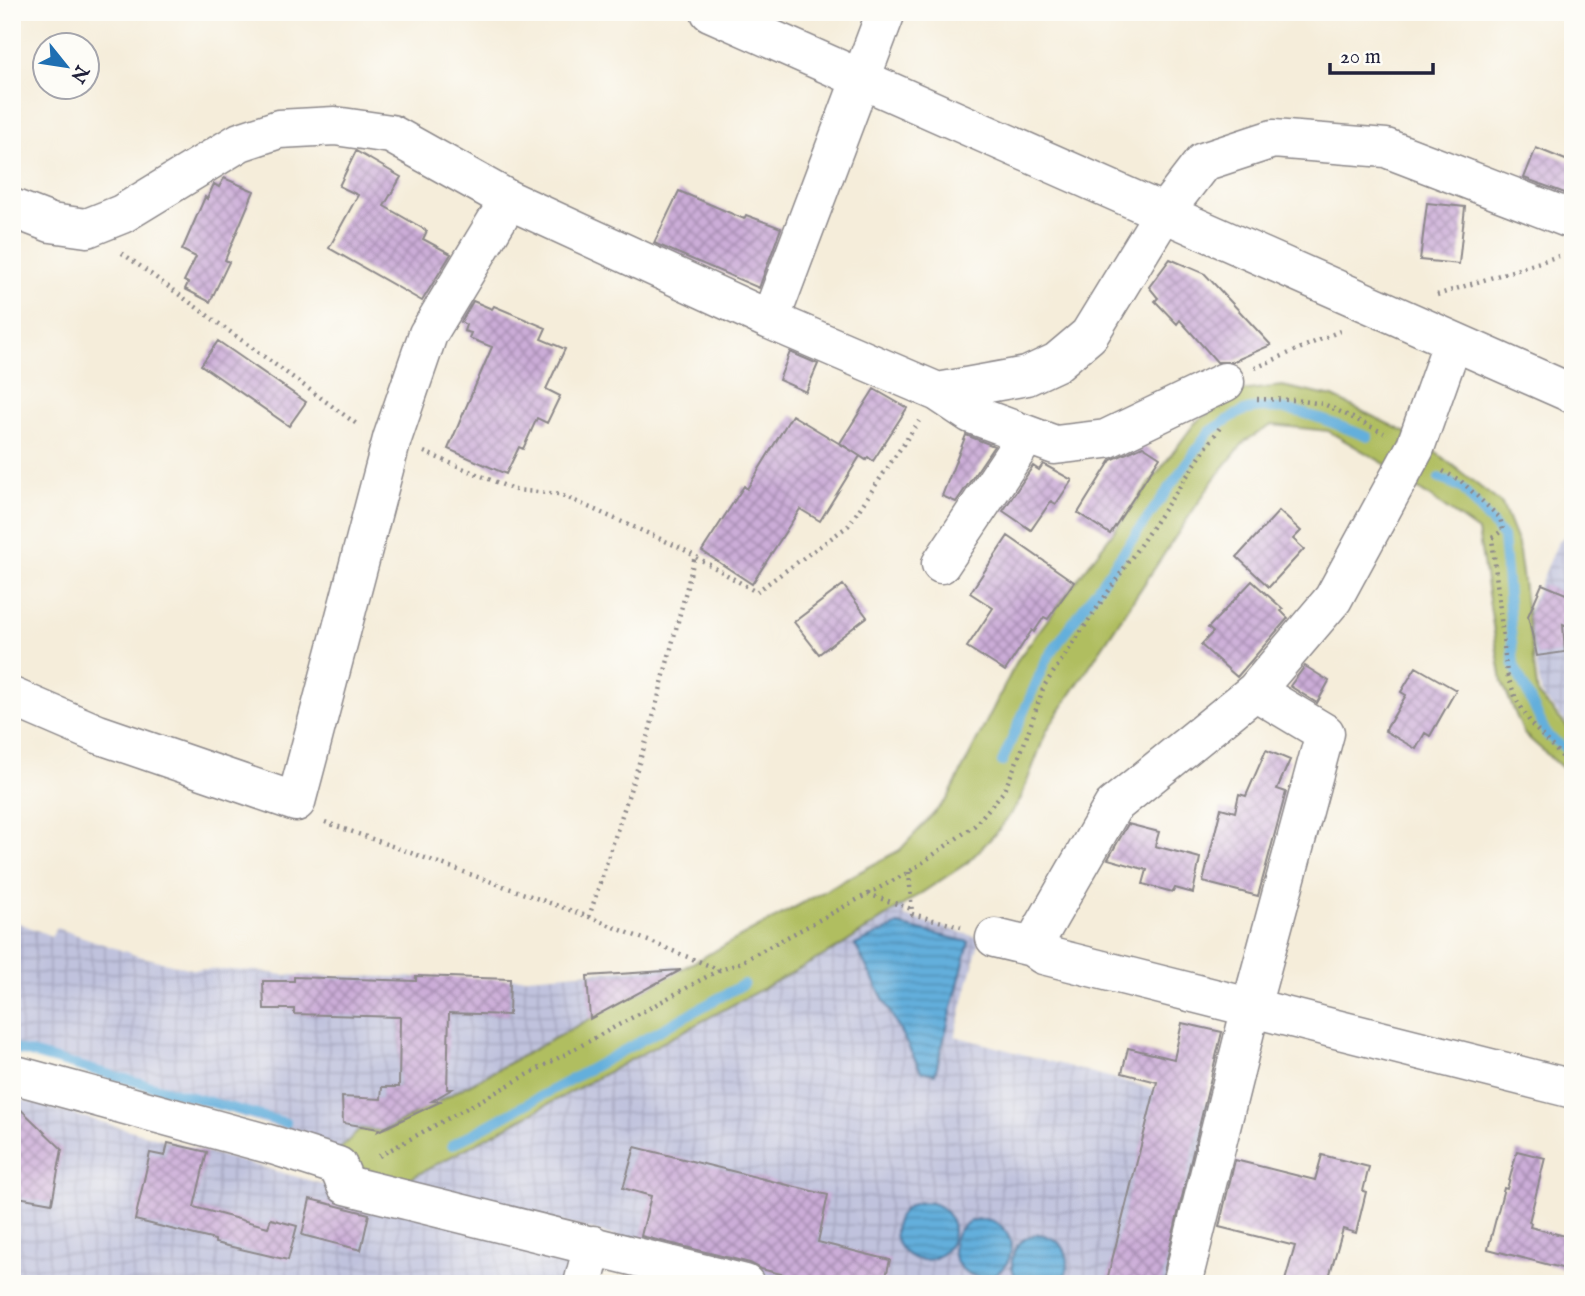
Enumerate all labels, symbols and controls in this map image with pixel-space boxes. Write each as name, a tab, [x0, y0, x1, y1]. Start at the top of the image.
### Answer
north arrow	[32, 32, 102, 102]
scale bar	[1330, 32, 1433, 76]
text: 20 m	[1340, 44, 1381, 71]
text: N	[64, 60, 94, 87]

